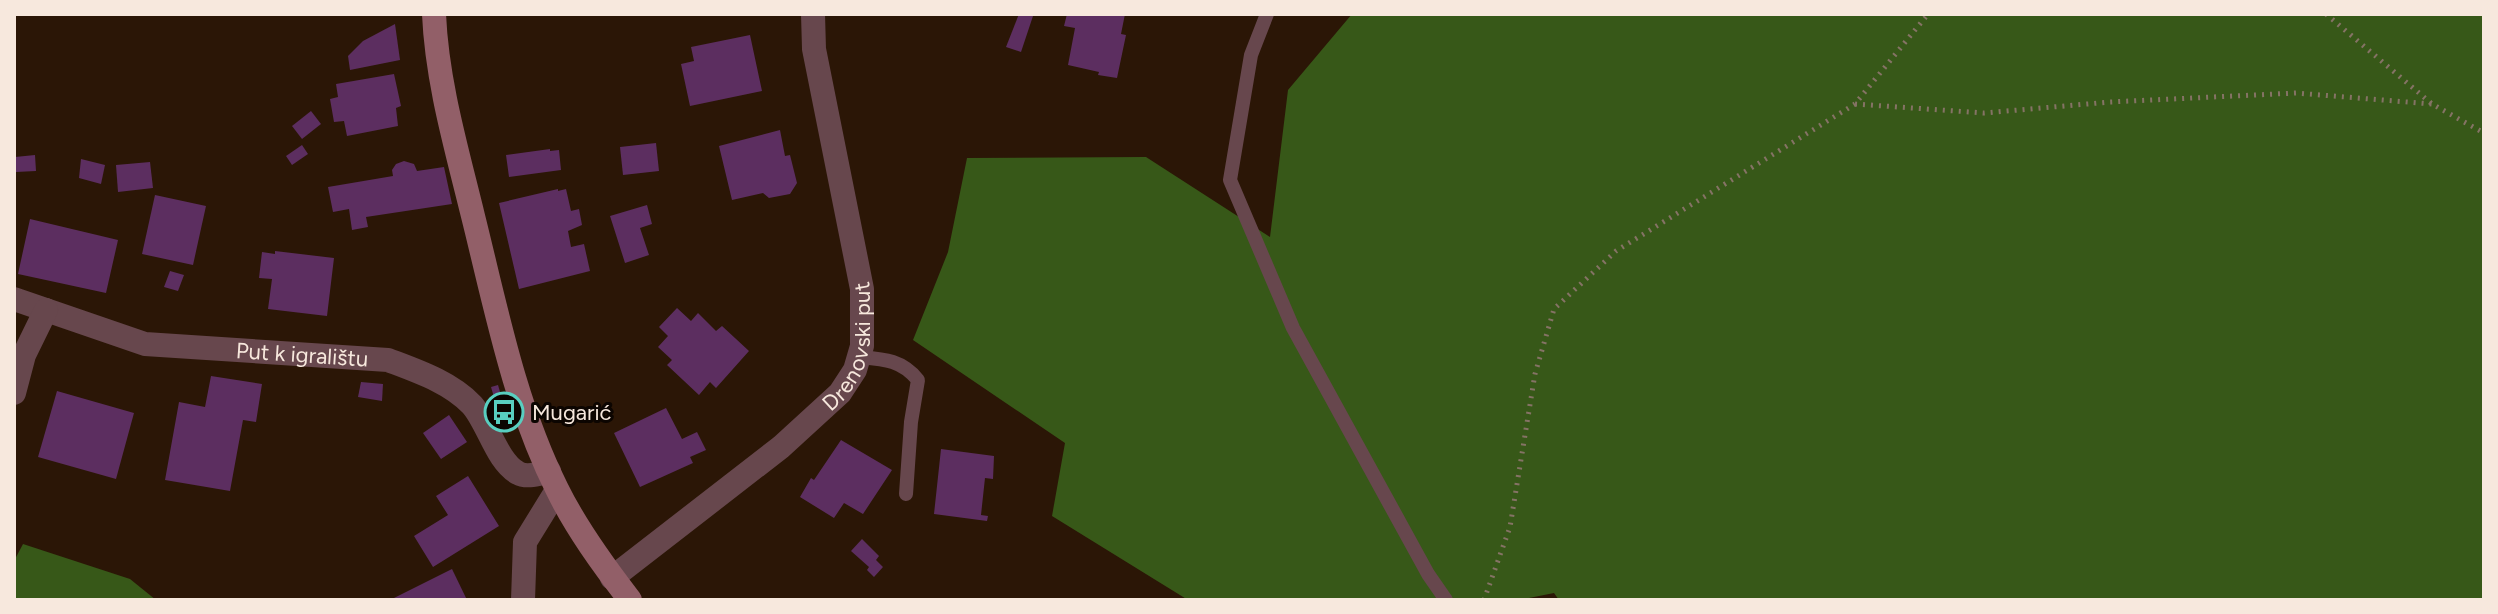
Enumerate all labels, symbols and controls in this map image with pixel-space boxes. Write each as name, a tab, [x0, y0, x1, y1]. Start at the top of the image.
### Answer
street label: Drenovski put	[816, 280, 876, 416]
street label: Put k igralištu	[235, 337, 369, 372]
bus stop icon: Mugarić	[483, 391, 525, 433]
place label: Mugarić	[532, 399, 612, 426]

